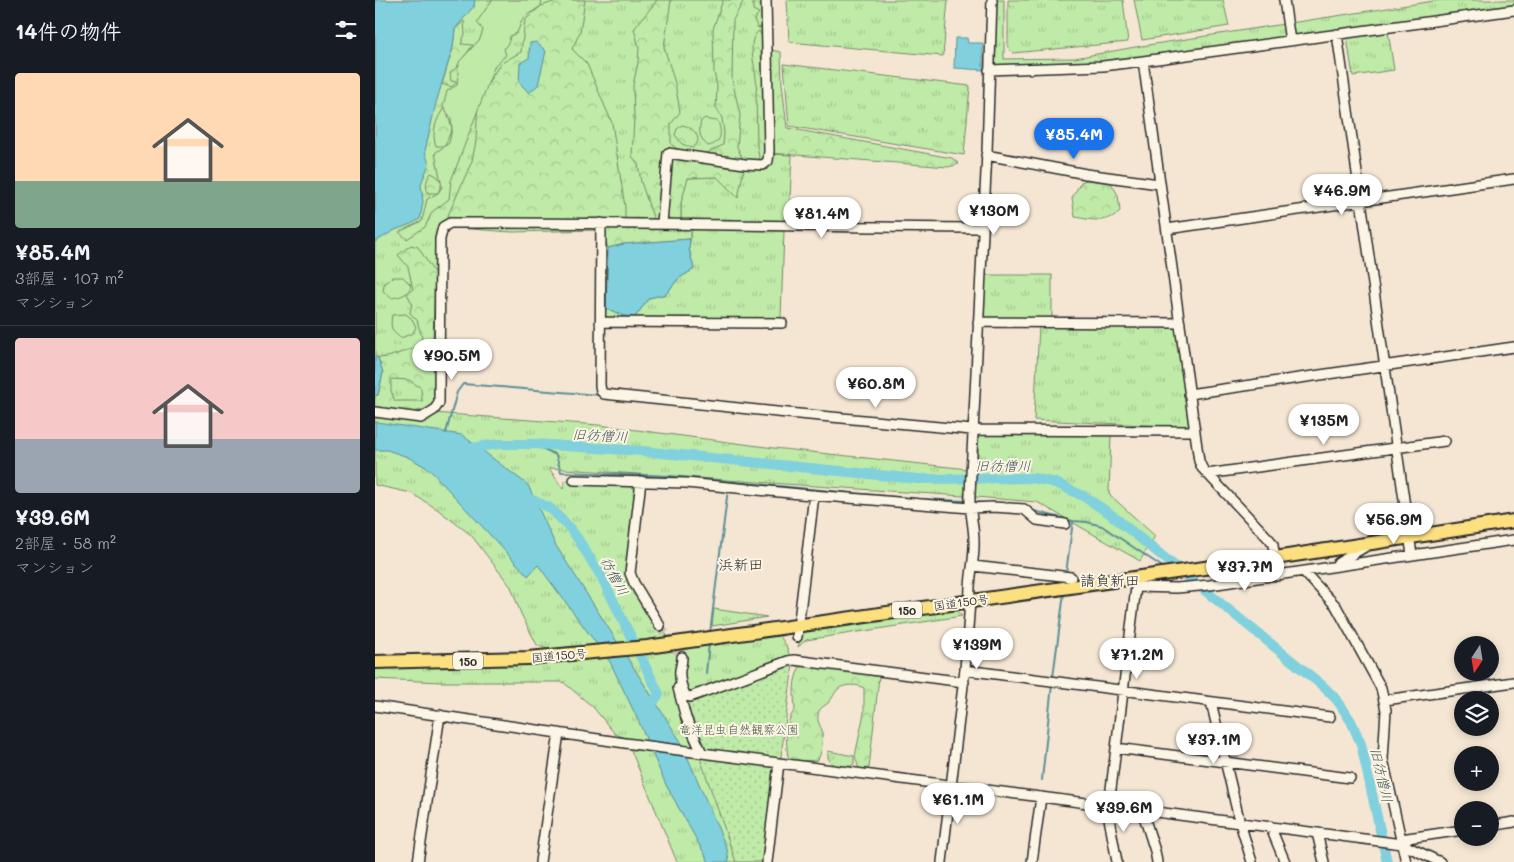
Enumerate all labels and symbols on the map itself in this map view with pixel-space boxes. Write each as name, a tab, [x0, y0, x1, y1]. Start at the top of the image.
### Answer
pin: ¥85.4M	[1033, 118, 1115, 160]
pin: ¥46.9M	[1301, 174, 1383, 216]
pin: ¥130M	[959, 194, 1029, 236]
pin: ¥81.4M	[781, 196, 863, 239]
pin: ¥90.5M	[411, 338, 493, 381]
pin: ¥60.8M	[835, 366, 917, 409]
pin: ¥135M	[1289, 404, 1359, 446]
water label: 旧彷僧川	[572, 424, 628, 446]
water label: 旧彷僧川	[975, 456, 1031, 475]
pin: ¥56.9M	[1353, 502, 1435, 545]
pin: ¥37.7M	[1204, 550, 1286, 592]
water label: 彷僧川	[597, 553, 633, 599]
district label: 浜新田	[718, 554, 764, 574]
district label: 請負新田	[1080, 570, 1140, 590]
street label: 国道150号	[932, 590, 990, 614]
road number: 150	[892, 602, 922, 618]
pin: ¥139M	[942, 628, 1012, 670]
north arrow	[1454, 636, 1499, 681]
pin: ¥71.2M	[1096, 638, 1178, 680]
street label: 国道150号	[531, 645, 587, 665]
road number: 150	[453, 652, 483, 669]
park label: 竜洋昆虫自然観察公園	[679, 721, 799, 737]
pin: ¥37.1M	[1173, 722, 1255, 765]
water label: 旧彷僧川	[1366, 746, 1398, 804]
pin: ¥61.1M	[917, 782, 999, 825]
pin: ¥39.6M	[1083, 790, 1165, 833]

